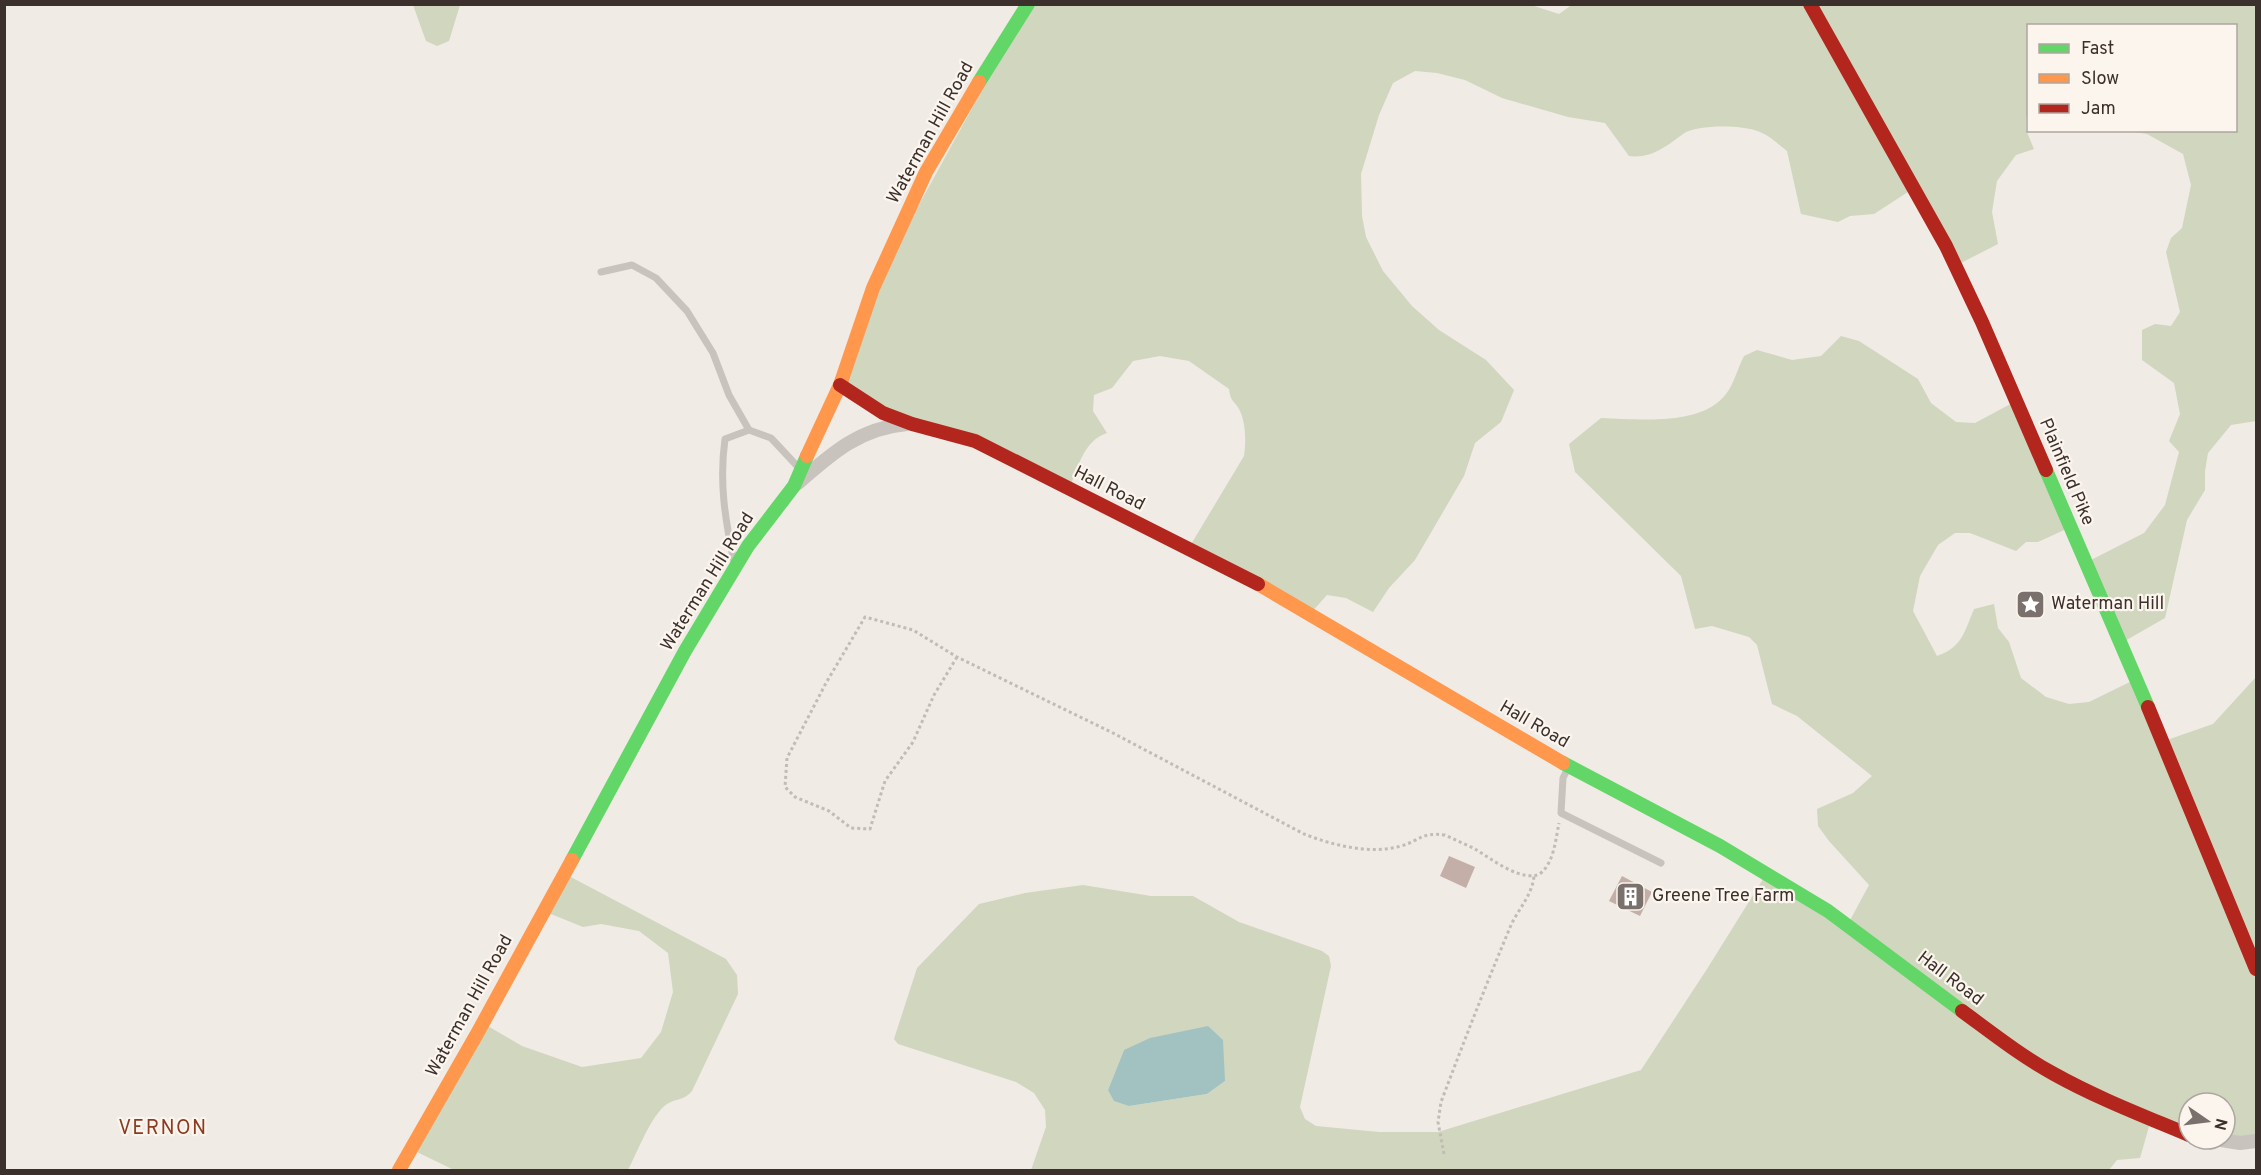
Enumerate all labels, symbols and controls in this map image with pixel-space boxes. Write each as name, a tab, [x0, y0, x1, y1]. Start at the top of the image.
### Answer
legend	[2027, 24, 2237, 132]
text: Fast	[2081, 38, 2114, 61]
street label: Waterman Hill Road	[882, 58, 980, 208]
text: Slow	[2081, 68, 2119, 91]
text: Jam	[2081, 98, 2116, 121]
street label: Plainfield Pike	[2033, 415, 2099, 529]
street label: Hall Road	[1070, 461, 1148, 517]
street label: Waterman Hill Road	[656, 508, 760, 656]
place icon: Waterman Hill	[2014, 588, 2046, 620]
place label: Waterman Hill	[2051, 593, 2164, 616]
street label: Hall Road	[1495, 696, 1573, 754]
building icon: Greene Tree Farm	[1615, 880, 1647, 912]
place label: Greene Tree Farm	[1652, 885, 1794, 908]
street label: Waterman Hill Road	[421, 931, 519, 1081]
street label: Hall Road	[1912, 947, 1988, 1011]
north arrow	[2177, 1091, 2237, 1151]
district label: VERNON	[118, 1116, 208, 1142]
text: N	[2209, 1116, 2231, 1132]

